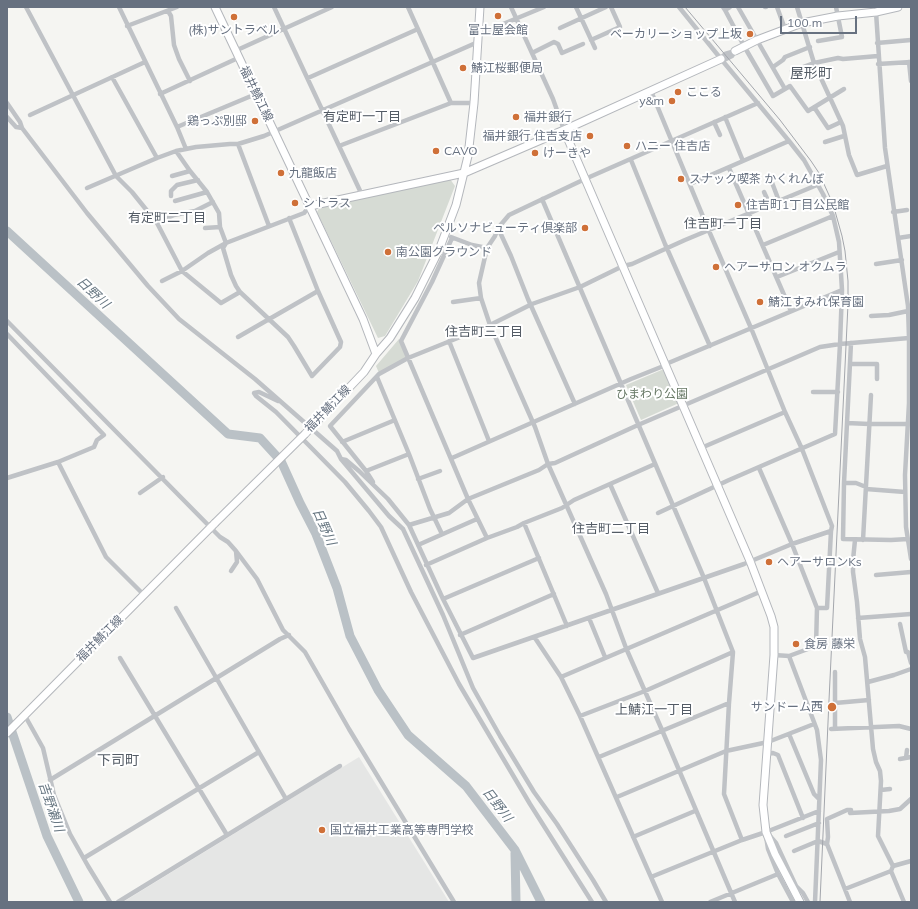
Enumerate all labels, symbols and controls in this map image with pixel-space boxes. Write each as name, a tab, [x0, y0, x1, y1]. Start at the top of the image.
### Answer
scale bar	[782, 8, 859, 34]
marker: 富士屋会館	[493, 11, 503, 21]
marker: (株)サントラベル	[229, 12, 239, 22]
text: 100 m	[787, 15, 822, 30]
place label: (株)サントラベル	[188, 23, 280, 37]
place label: 富士屋会館	[468, 23, 528, 37]
place label: ベーカリーショップ上坂	[610, 27, 742, 41]
marker: ベーカリーショップ上坂	[745, 29, 755, 39]
place label: 鯖江桜郵便局	[471, 61, 543, 75]
marker: 鯖江桜郵便局	[458, 63, 468, 73]
street label: 福井鯖江線	[236, 64, 276, 124]
district label: 屋形町	[790, 66, 832, 82]
place label: ここる	[686, 85, 722, 99]
marker: ここる	[673, 87, 683, 97]
place label: y&m	[639, 94, 664, 108]
marker: y&m	[667, 96, 677, 106]
district label: 有定町一丁目	[323, 109, 401, 125]
place label: 福井銀行	[524, 110, 572, 124]
marker: 福井銀行	[511, 112, 521, 122]
place label: 鶏っぷ別邸	[187, 114, 247, 128]
marker: 鶏っぷ別邸	[250, 116, 260, 126]
place label: 福井銀行 住吉支店	[483, 129, 582, 143]
marker: 福井銀行 住吉支店	[585, 131, 595, 141]
place label: ハニー 住吉店	[635, 139, 710, 153]
marker: ハニー 住吉店	[622, 141, 632, 151]
place label: CAVO	[444, 144, 478, 158]
marker: CAVO	[431, 146, 441, 156]
place label: けーきや	[543, 146, 591, 160]
marker: けーきや	[530, 148, 540, 158]
place label: 九龍飯店	[289, 166, 337, 180]
marker: 九龍飯店	[276, 168, 286, 178]
place label: スナック喫茶 かくれんぼ	[689, 172, 824, 186]
marker: スナック喫茶 かくれんぼ	[676, 174, 686, 184]
place label: シトラス	[303, 196, 351, 210]
marker: シトラス	[290, 198, 300, 208]
place label: 住吉町1丁目公民館	[746, 198, 849, 212]
marker: 住吉町1丁目公民館	[733, 200, 743, 210]
district label: 有定町二丁目	[128, 210, 206, 226]
district label: 住吉町一丁目	[684, 216, 762, 232]
place label: ペルソナビューティ倶楽部	[433, 221, 577, 235]
marker: ペルソナビューティ倶楽部	[580, 223, 590, 233]
place label: 南公園グラウンド	[396, 245, 492, 259]
marker: 南公園グラウンド	[383, 247, 393, 257]
place label: ヘアーサロン オクムラ	[724, 260, 846, 274]
marker: ヘアーサロン オクムラ	[711, 262, 721, 272]
water label: 日野川	[73, 274, 113, 312]
place label: 鯖江すみれ保育園	[768, 295, 864, 309]
marker: 鯖江すみれ保育園	[755, 297, 765, 307]
district label: 住吉町三丁目	[445, 324, 523, 340]
street label: 福井鯖江線	[302, 382, 354, 436]
park label: ひまわり公園	[616, 387, 688, 401]
water label: 日野川	[309, 506, 339, 548]
district label: 住吉町二丁目	[572, 521, 650, 537]
place label: ヘアーサロンKs	[777, 555, 862, 569]
marker: ヘアーサロンKs	[764, 557, 774, 567]
street label: 福井鯖江線	[74, 613, 126, 665]
place label: 食房 藤栄	[804, 637, 855, 651]
marker: 食房 藤栄	[791, 639, 801, 649]
place label: サンドーム西	[751, 700, 823, 714]
marker: サンドーム西	[826, 701, 838, 713]
district label: 上鯖江一丁目	[615, 702, 693, 718]
district label: 下司町	[97, 753, 139, 769]
water label: 吉野瀬川	[35, 780, 67, 834]
water label: 日野川	[479, 785, 515, 825]
place label: 国立福井工業高等専門学校	[330, 823, 474, 837]
marker: 国立福井工業高等専門学校	[317, 825, 327, 835]

